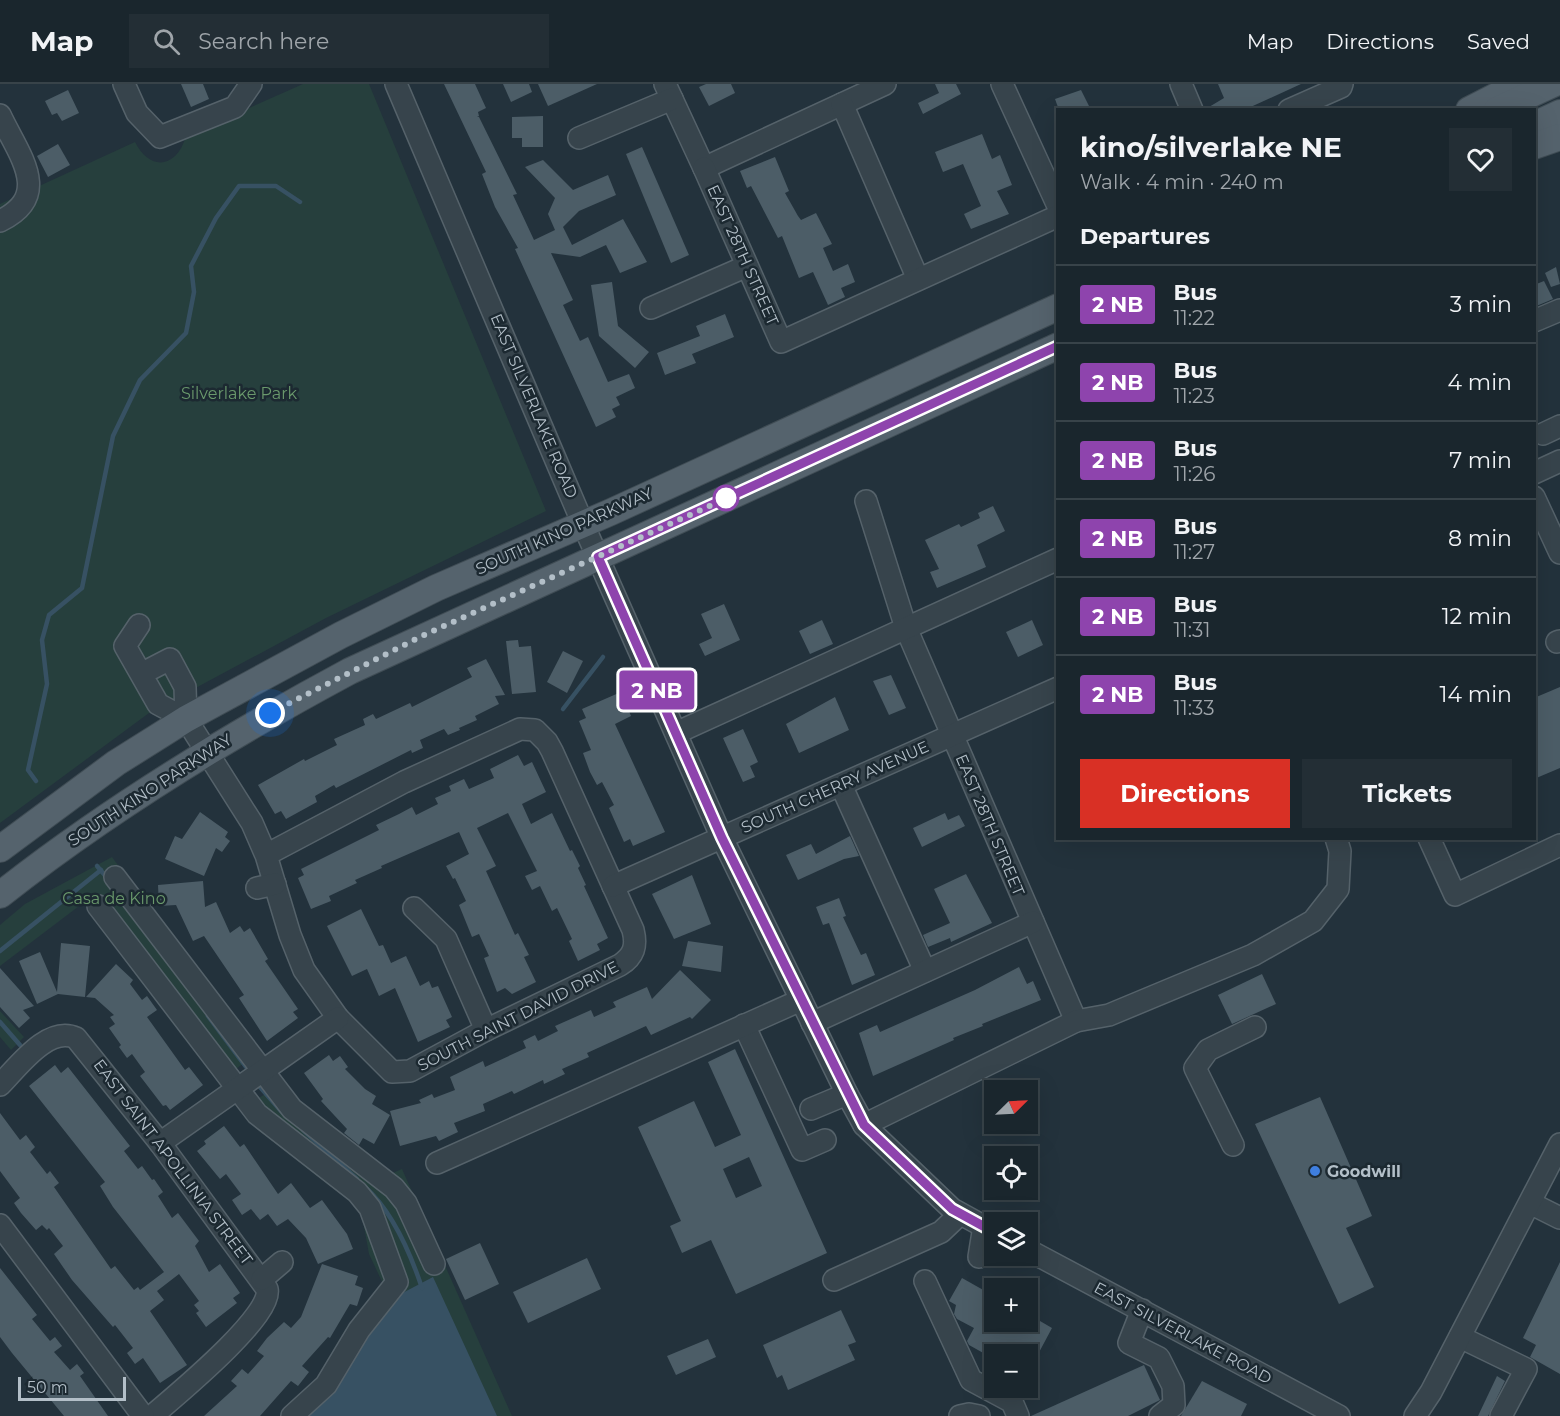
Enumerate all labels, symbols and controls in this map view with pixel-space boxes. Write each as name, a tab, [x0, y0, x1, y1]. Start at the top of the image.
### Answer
search box	[129, 14, 549, 68]
text: Map	[30, 24, 93, 58]
icon: search	[150, 25, 183, 58]
text: Search here	[198, 28, 329, 55]
text: Map	[1247, 29, 1293, 54]
text: Directions	[1326, 29, 1434, 54]
text: Saved	[1467, 29, 1530, 54]
button: heart	[1449, 128, 1512, 191]
text: kino/silverlake NE	[1080, 130, 1342, 164]
text: Walk · 4 min · 240 m	[1080, 170, 1284, 194]
street label: EAST 28TH STREET	[703, 182, 783, 329]
text: Departures	[1080, 223, 1210, 250]
text: Bus	[1173, 279, 1217, 306]
text: 3 min	[1450, 291, 1512, 318]
text: 2 NB	[1092, 292, 1143, 317]
text: 11:22	[1173, 306, 1215, 330]
street label: EAST SILVERLAKE ROAD	[486, 311, 582, 501]
text: Bus	[1173, 357, 1217, 384]
text: 4 min	[1448, 369, 1512, 396]
text: 2 NB	[1092, 370, 1143, 395]
park label: Silverlake Park	[181, 384, 298, 403]
text: 11:23	[1173, 384, 1215, 408]
text: Bus	[1173, 435, 1217, 462]
text: 7 min	[1449, 447, 1512, 474]
text: 2 NB	[1092, 448, 1143, 473]
text: 11:26	[1173, 462, 1216, 486]
street label: SOUTH KINO PARKWAY	[473, 483, 656, 579]
unlabelled marker	[713, 485, 739, 511]
text: Bus	[1173, 513, 1217, 540]
text: 8 min	[1448, 525, 1512, 552]
text: 2 NB	[1092, 526, 1143, 551]
text: 11:27	[1173, 540, 1215, 564]
text: Bus	[1173, 591, 1217, 618]
text: 12 min	[1442, 603, 1512, 630]
text: 2 NB	[1092, 604, 1143, 629]
text: 11:31	[1173, 618, 1211, 642]
text: Bus	[1173, 669, 1217, 696]
line badge: 2 NB	[615, 670, 699, 710]
text: 2 NB	[631, 678, 683, 703]
text: 14 min	[1440, 681, 1512, 708]
text: 2 NB	[1092, 682, 1143, 707]
text: 11:33	[1173, 696, 1215, 720]
your location	[255, 698, 285, 728]
street label: SOUTH KINO PARKWAY	[64, 729, 236, 850]
street label: SOUTH CHERRY AVENUE	[738, 737, 932, 837]
street label: EAST 28TH STREET	[952, 751, 1029, 899]
button: Directions	[1080, 759, 1290, 828]
button: Tickets	[1302, 759, 1512, 828]
park label: Casa de Kino	[62, 889, 166, 908]
street label: SOUTH SAINT DAVID DRIVE	[414, 957, 622, 1075]
street label: EAST SAINT APOLLINIA STREET	[89, 1056, 257, 1269]
north arrow	[984, 1080, 1038, 1134]
map controls	[984, 1080, 1038, 1398]
button: locate	[984, 1146, 1038, 1200]
place label: Goodwill	[1327, 1162, 1401, 1181]
marker: Goodwill	[1308, 1164, 1322, 1178]
button: layers	[984, 1212, 1038, 1266]
button: +	[984, 1278, 1038, 1332]
street label: EAST SILVERLAKE ROAD	[1091, 1278, 1275, 1388]
button: −	[984, 1344, 1038, 1398]
scale bar	[18, 1374, 126, 1402]
text: 50 m	[27, 1378, 68, 1397]

